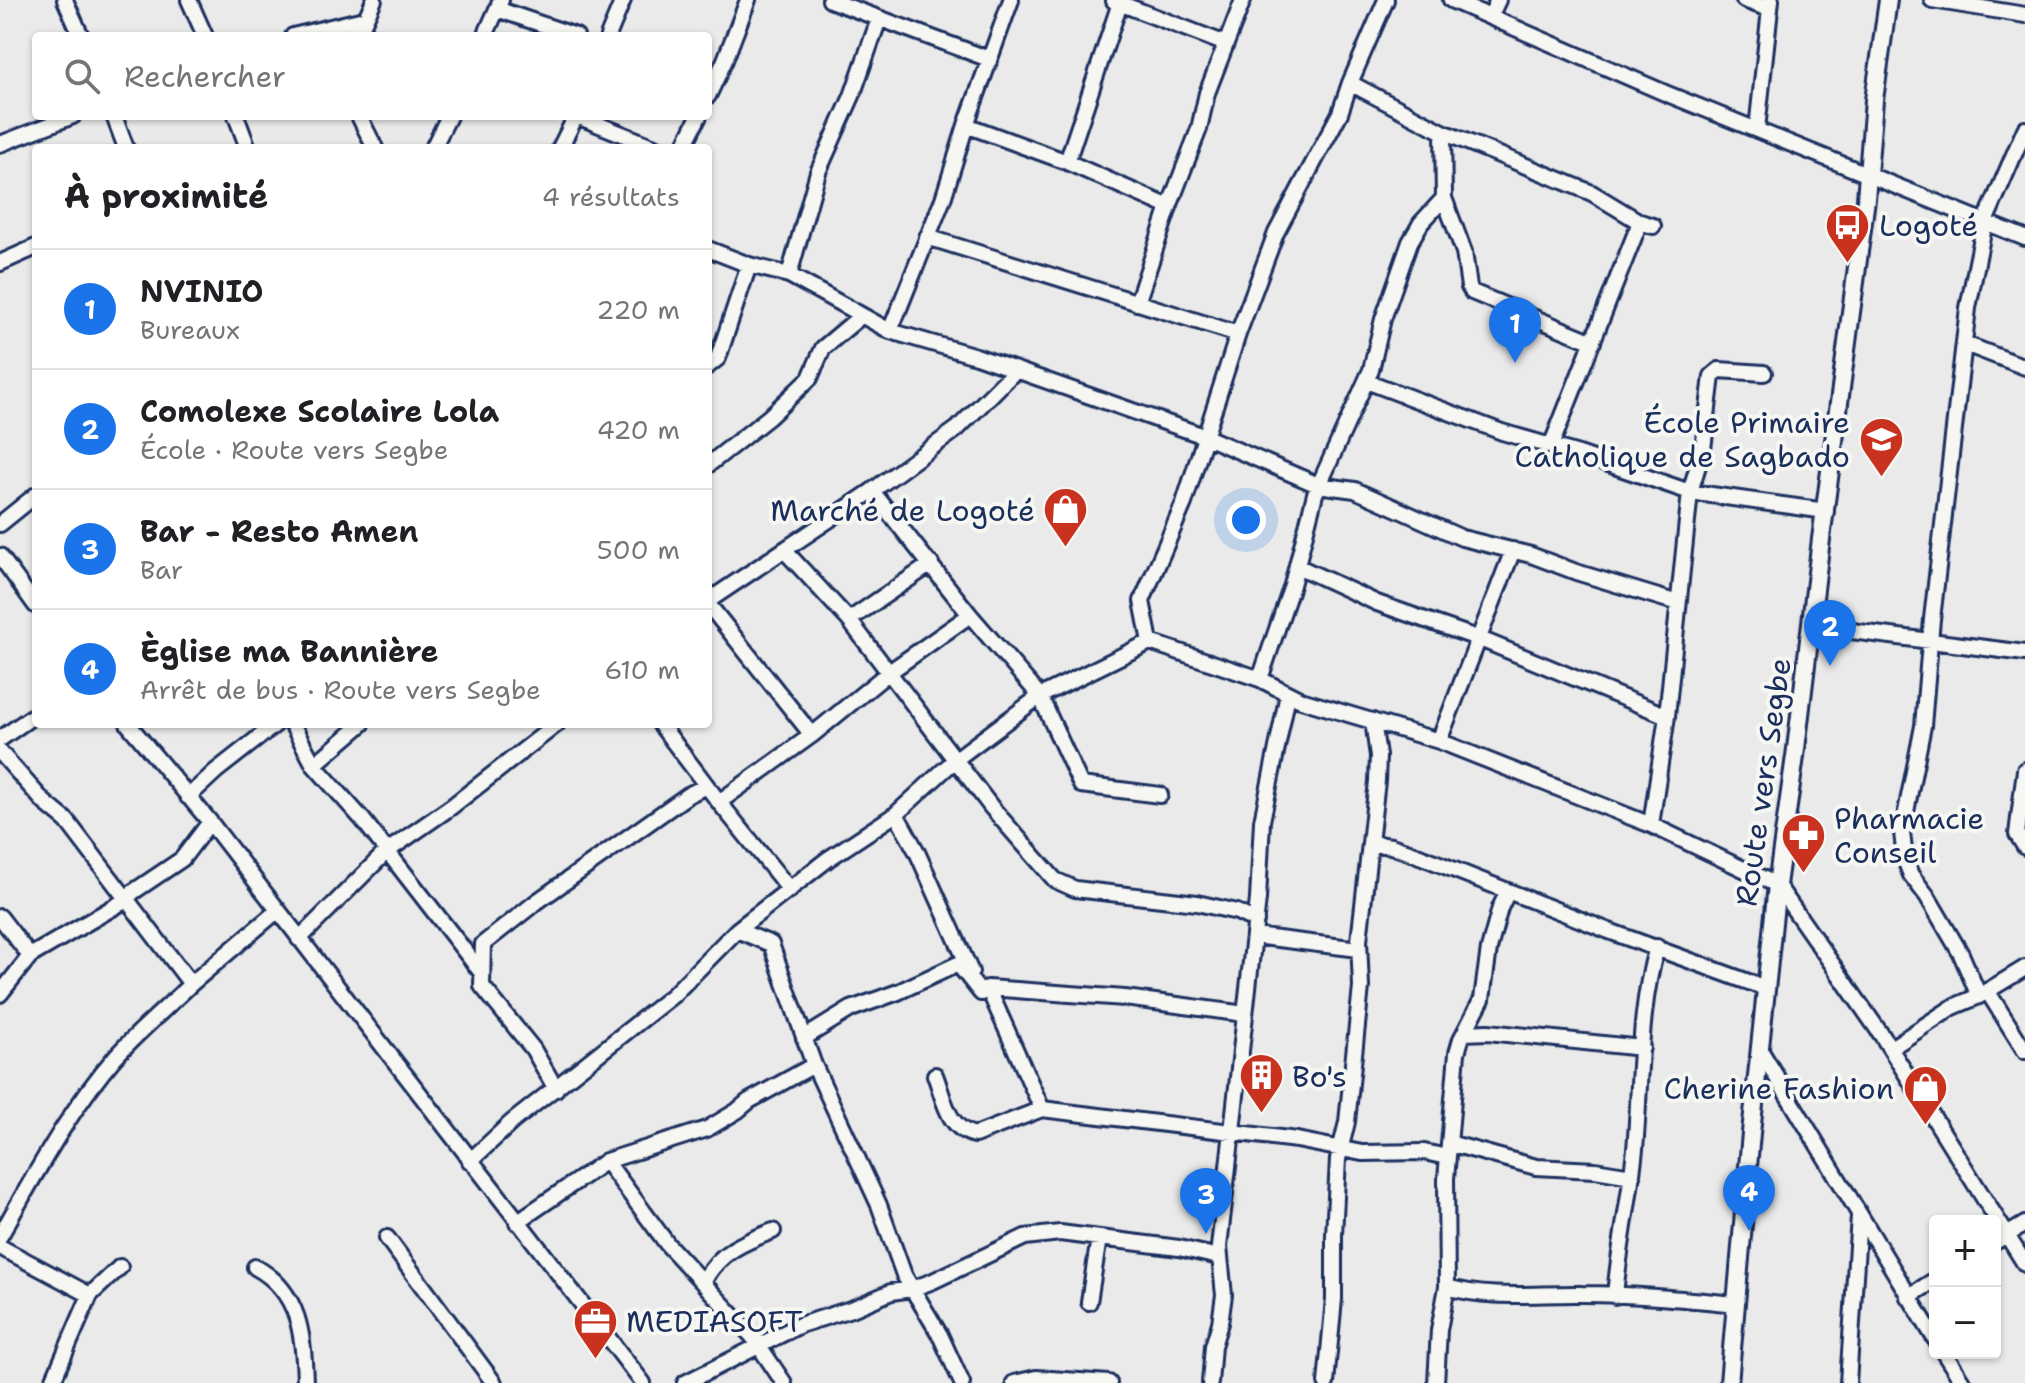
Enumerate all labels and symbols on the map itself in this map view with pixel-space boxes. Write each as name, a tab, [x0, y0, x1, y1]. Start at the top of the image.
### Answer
bus stop icon: Logoté	[1824, 201, 1872, 264]
place label: Logoté	[1879, 205, 1978, 246]
pin: 1	[1489, 297, 1541, 363]
place label: École Primaire Catholique de Sagbado	[1514, 402, 1850, 477]
school or university icon: École Primaire Catholique de Sagbado	[1857, 415, 1905, 478]
shop icon: Marché de Logoté	[1042, 486, 1090, 549]
place label: Marché de Logoté	[770, 490, 1035, 531]
your location	[1226, 500, 1266, 540]
pin: 2	[1804, 600, 1856, 666]
street label: Route vers Segbe	[1725, 655, 1801, 909]
place label: Pharmacie Conseil	[1834, 798, 1984, 873]
pharmacy icon: Pharmacie Conseil	[1779, 811, 1827, 874]
building icon: Bo's	[1237, 1052, 1285, 1115]
place label: Bo's	[1292, 1056, 1347, 1097]
shop icon: Cherine Fashion	[1901, 1064, 1949, 1127]
place label: Cherine Fashion	[1663, 1068, 1894, 1109]
pin: 4	[1723, 1165, 1775, 1231]
pin: 3	[1180, 1168, 1232, 1234]
office icon: MEDIASOFT	[571, 1297, 619, 1360]
place label: MEDIASOFT	[626, 1301, 803, 1342]

